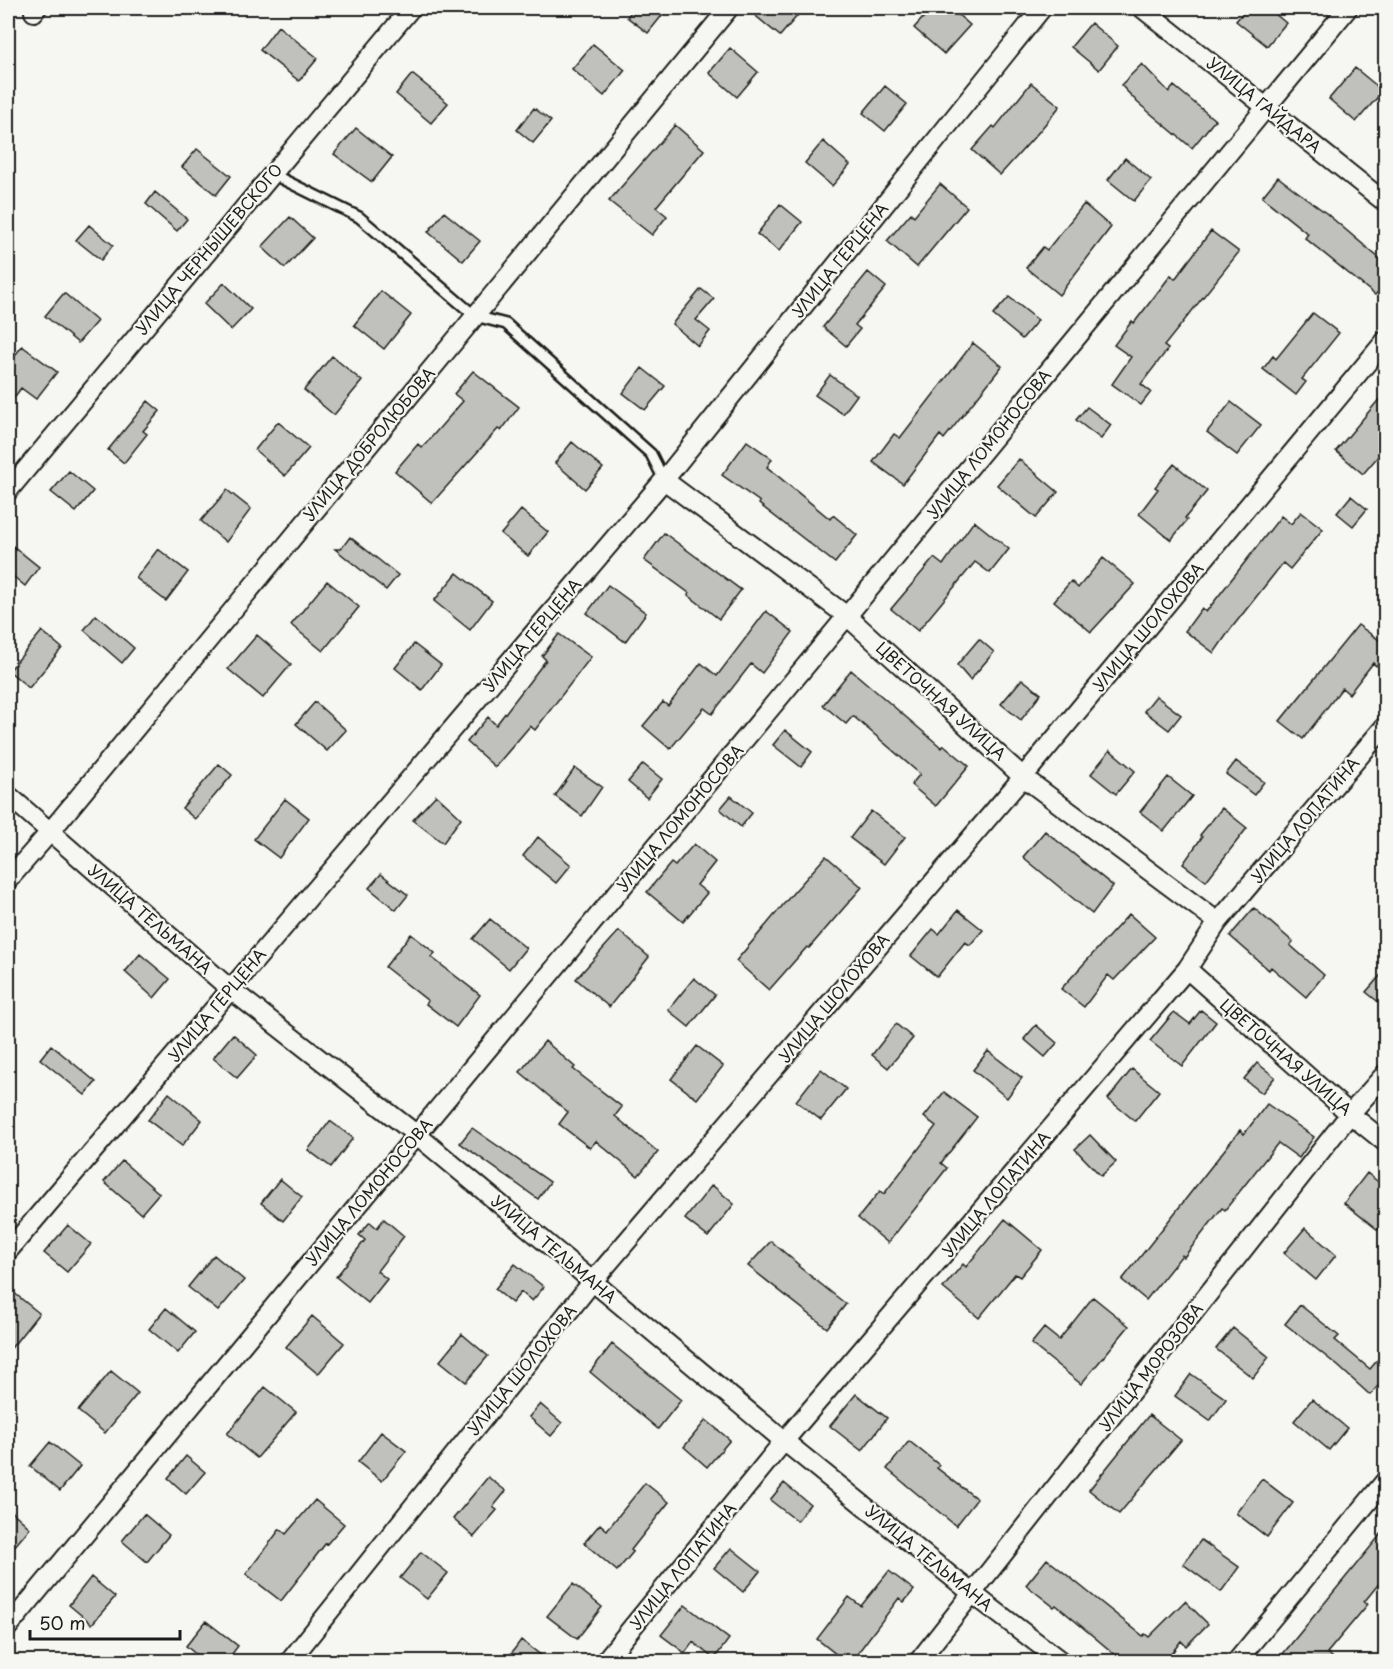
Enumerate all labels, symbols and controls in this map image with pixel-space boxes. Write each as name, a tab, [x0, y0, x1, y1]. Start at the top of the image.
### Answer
street label: УЛИЦА ГАЙДАРА	[1202, 51, 1327, 158]
street label: УЛИЦА ЧЕРНЫШЕВСКОГО	[129, 158, 287, 339]
street label: УЛИЦА ГЕРЦЕНА	[785, 197, 893, 322]
street label: УЛИЦА ДОБРОЛЮБОВА	[297, 361, 440, 525]
street label: УЛИЦА ЛОМОНОСОВА	[920, 363, 1056, 523]
street label: УЛИЦА ШОЛОХОВА	[1086, 556, 1209, 696]
street label: УЛИЦА ГЕРЦЕНА	[477, 572, 586, 696]
street label: ЦВЕТОЧНАЯ УЛИЦА	[871, 635, 1012, 765]
street label: УЛИЦА ЛОМОНОСОВА	[610, 738, 748, 896]
street label: УЛИЦА ЛОПАТИНА	[1244, 751, 1364, 887]
street label: УЛИЦА ТЕЛЬМАНА	[83, 858, 218, 979]
street label: УЛИЦА ШОЛОХОВА	[772, 927, 895, 1067]
street label: УЛИЦА ГЕРЦЕНА	[162, 942, 271, 1066]
street label: ЦВЕТОЧНАЯ УЛИЦА	[1216, 992, 1358, 1120]
street label: УЛИЦА ЛОМОНОСОВА	[299, 1112, 437, 1270]
street label: УЛИЦА ЛОПАТИНА	[935, 1125, 1055, 1261]
street label: УЛИЦА ТЕЛЬМАНА	[487, 1189, 623, 1308]
street label: УЛИЦА МОРОЗОВА	[1093, 1297, 1208, 1435]
street label: УЛИЦА ШОЛОХОВА	[461, 1299, 582, 1440]
street label: УЛИЦА ЛОПАТИНА	[623, 1497, 741, 1634]
street label: УЛИЦА ТЕЛЬМАНА	[861, 1498, 998, 1616]
scale bar	[30, 1603, 180, 1641]
text: 50 m	[39, 1609, 86, 1636]

